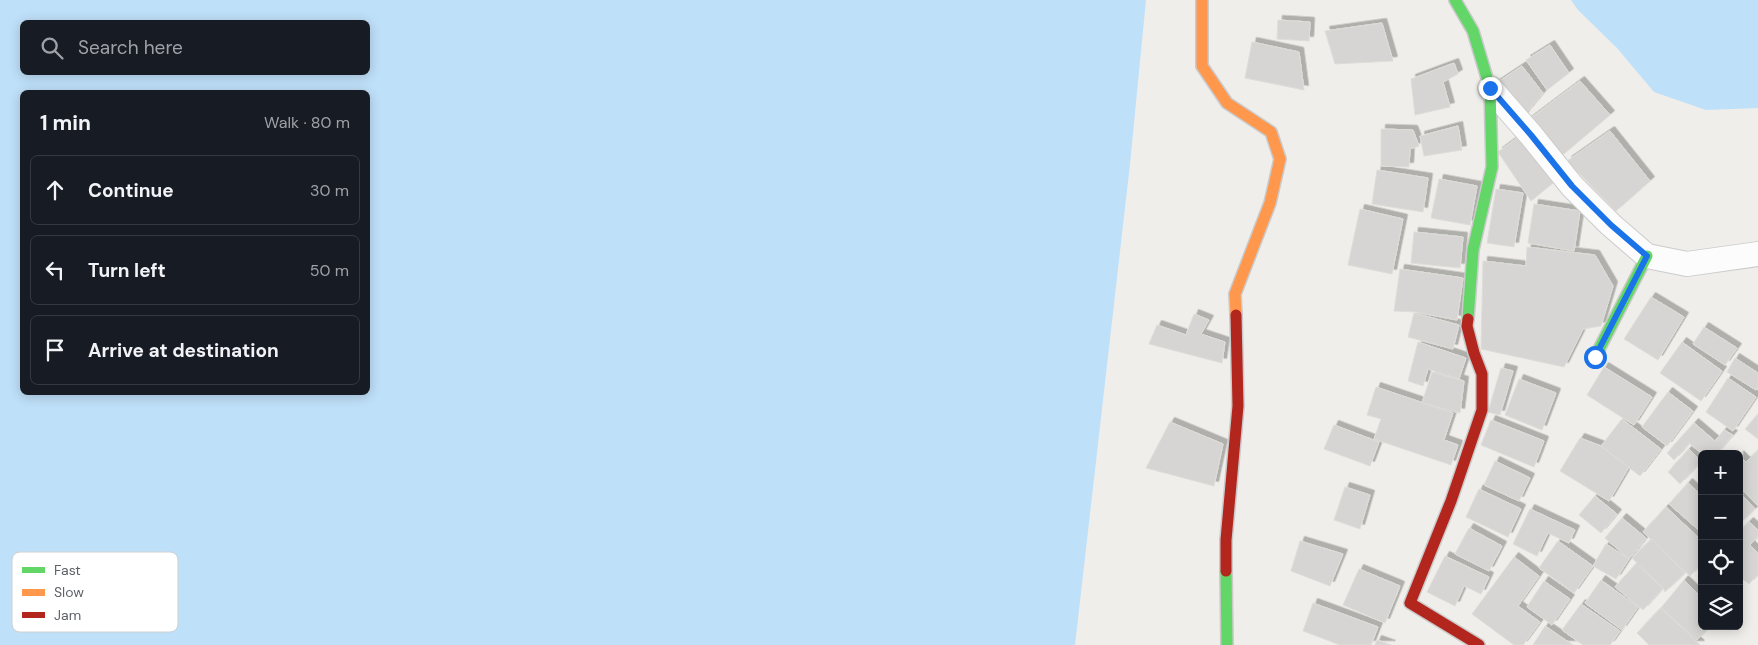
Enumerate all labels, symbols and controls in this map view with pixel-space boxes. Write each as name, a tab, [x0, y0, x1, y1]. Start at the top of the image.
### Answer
search box	[20, 20, 370, 75]
icon: search	[38, 34, 66, 62]
text: Search here	[78, 35, 183, 60]
route end	[1479, 77, 1502, 100]
text: 1 min	[40, 109, 91, 137]
text: Walk · 80 m	[264, 112, 350, 133]
icon: ahead	[41, 176, 69, 204]
text: Continue	[88, 178, 174, 203]
text: 30 m	[310, 180, 349, 201]
icon: left	[41, 256, 69, 284]
text: Turn left	[88, 258, 166, 283]
text: 50 m	[310, 260, 349, 281]
icon: arrive	[41, 336, 69, 364]
text: Arrive at destination	[88, 338, 279, 363]
route start	[1584, 346, 1607, 369]
map controls	[1698, 450, 1743, 630]
button: +	[1698, 450, 1743, 495]
button: −	[1698, 495, 1743, 540]
button: locate	[1698, 540, 1743, 585]
legend	[12, 552, 178, 632]
text: Fast	[54, 561, 81, 579]
text: Slow	[54, 583, 84, 601]
button: layers	[1698, 585, 1743, 630]
text: Jam	[54, 606, 81, 624]

